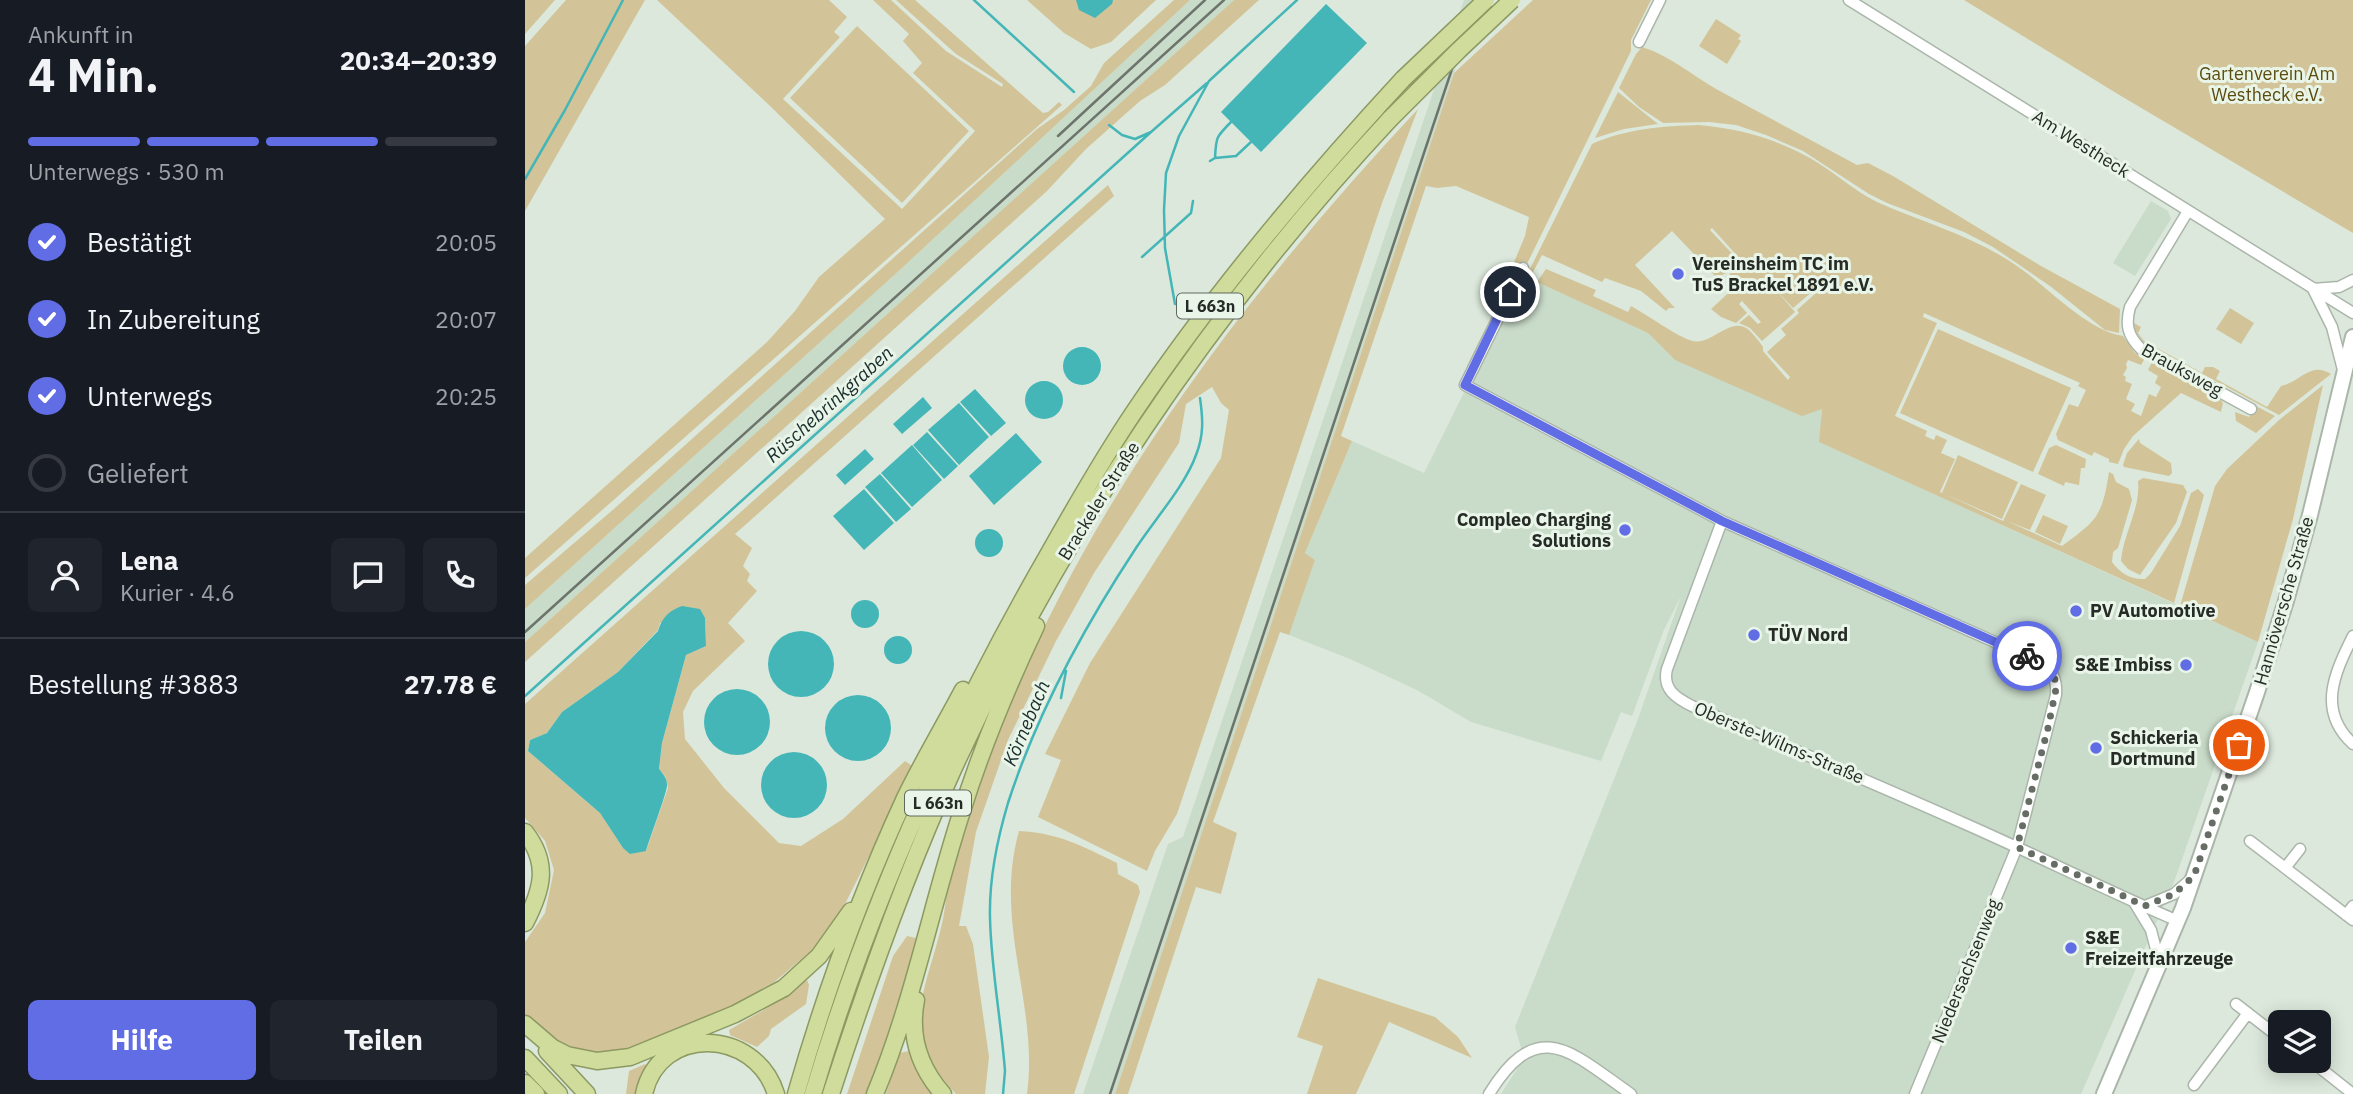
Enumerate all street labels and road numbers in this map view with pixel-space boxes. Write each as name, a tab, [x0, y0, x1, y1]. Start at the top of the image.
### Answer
street label: Am Westheck	[2028, 104, 2135, 183]
road number: L 663n	[1177, 294, 1243, 318]
street label: Brauksweg	[2138, 338, 2227, 401]
street label: Brackeler Straße	[1053, 437, 1144, 564]
street label: Hannöversche Straße	[2248, 514, 2319, 688]
street label: Oberste-Wilms-Straße	[1691, 696, 1868, 789]
road number: L 663n	[905, 790, 971, 816]
street label: Niedersachsenweg	[1926, 895, 2005, 1046]

